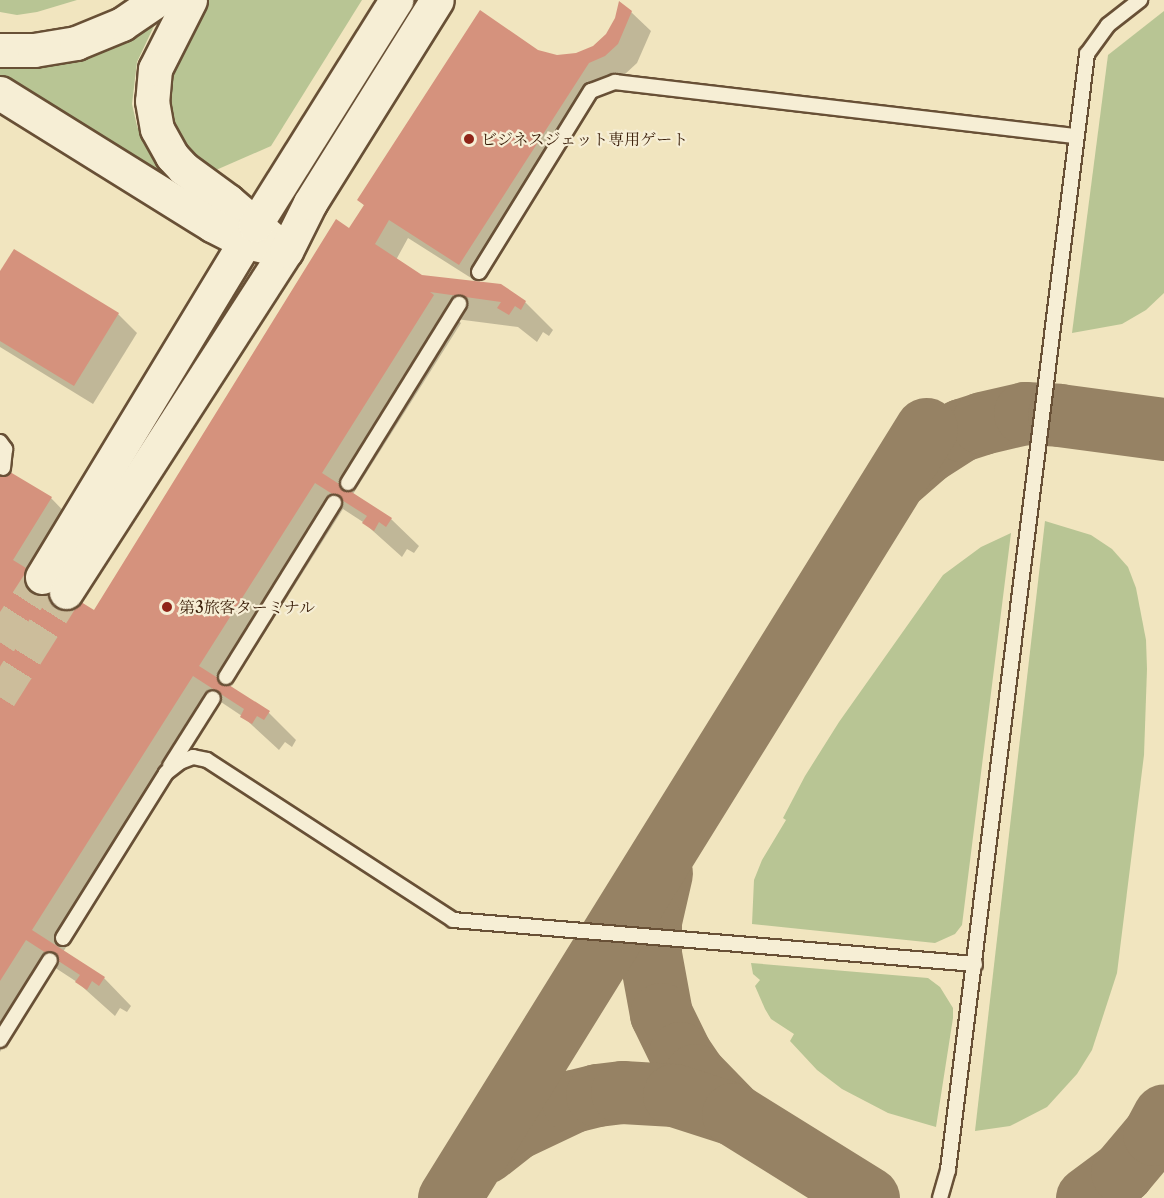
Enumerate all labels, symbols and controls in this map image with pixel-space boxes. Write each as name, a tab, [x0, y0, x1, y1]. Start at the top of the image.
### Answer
place label: ビジネスジェット専用ゲート	[481, 129, 689, 149]
marker: ビジネスジェット専用ゲート	[462, 132, 476, 146]
place label: 第3旅客ターミナル	[179, 597, 316, 617]
marker: 第3旅客ターミナル	[160, 600, 174, 614]

